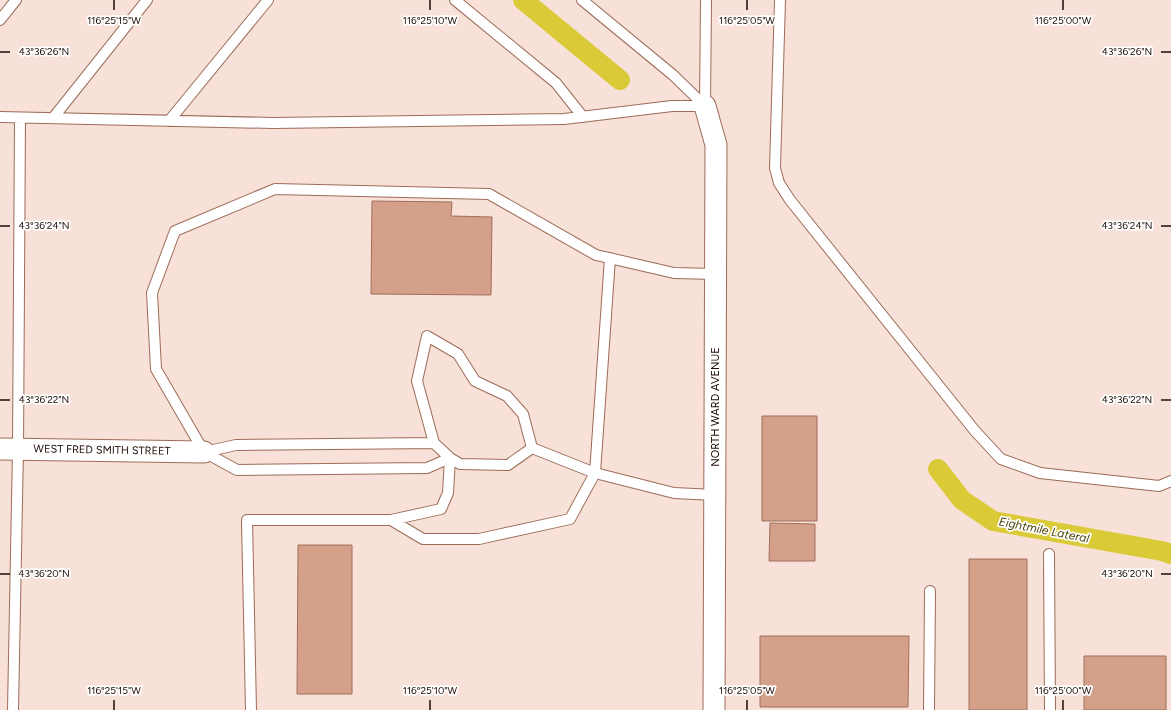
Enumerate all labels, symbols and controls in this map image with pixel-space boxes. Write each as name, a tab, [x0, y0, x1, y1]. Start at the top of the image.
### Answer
text: 116°25'15"W	[87, 14, 141, 27]
text: 116°25'10"W	[403, 14, 458, 27]
text: 116°25'05"W	[719, 14, 775, 27]
text: 116°25'00"W	[1035, 14, 1092, 27]
text: 43°36'26"N	[19, 45, 69, 58]
text: 43°36'26"N	[1102, 45, 1152, 58]
text: 43°36'24"N	[18, 219, 70, 232]
text: 43°36'24"N	[1101, 219, 1153, 232]
street label: NORTH WARD AVENUE	[709, 347, 722, 467]
text: 43°36'22"N	[19, 393, 69, 406]
text: 43°36'22"N	[1102, 393, 1152, 406]
street label: WEST FRED SMITH STREET	[33, 442, 171, 458]
water label: Eightmile Lateral	[998, 514, 1091, 546]
text: 43°36'20"N	[18, 567, 70, 580]
text: 43°36'20"N	[1101, 567, 1153, 580]
text: 116°25'15"W	[87, 684, 141, 697]
text: 116°25'10"W	[403, 684, 458, 697]
text: 116°25'05"W	[719, 684, 775, 697]
text: 116°25'00"W	[1035, 684, 1092, 697]

